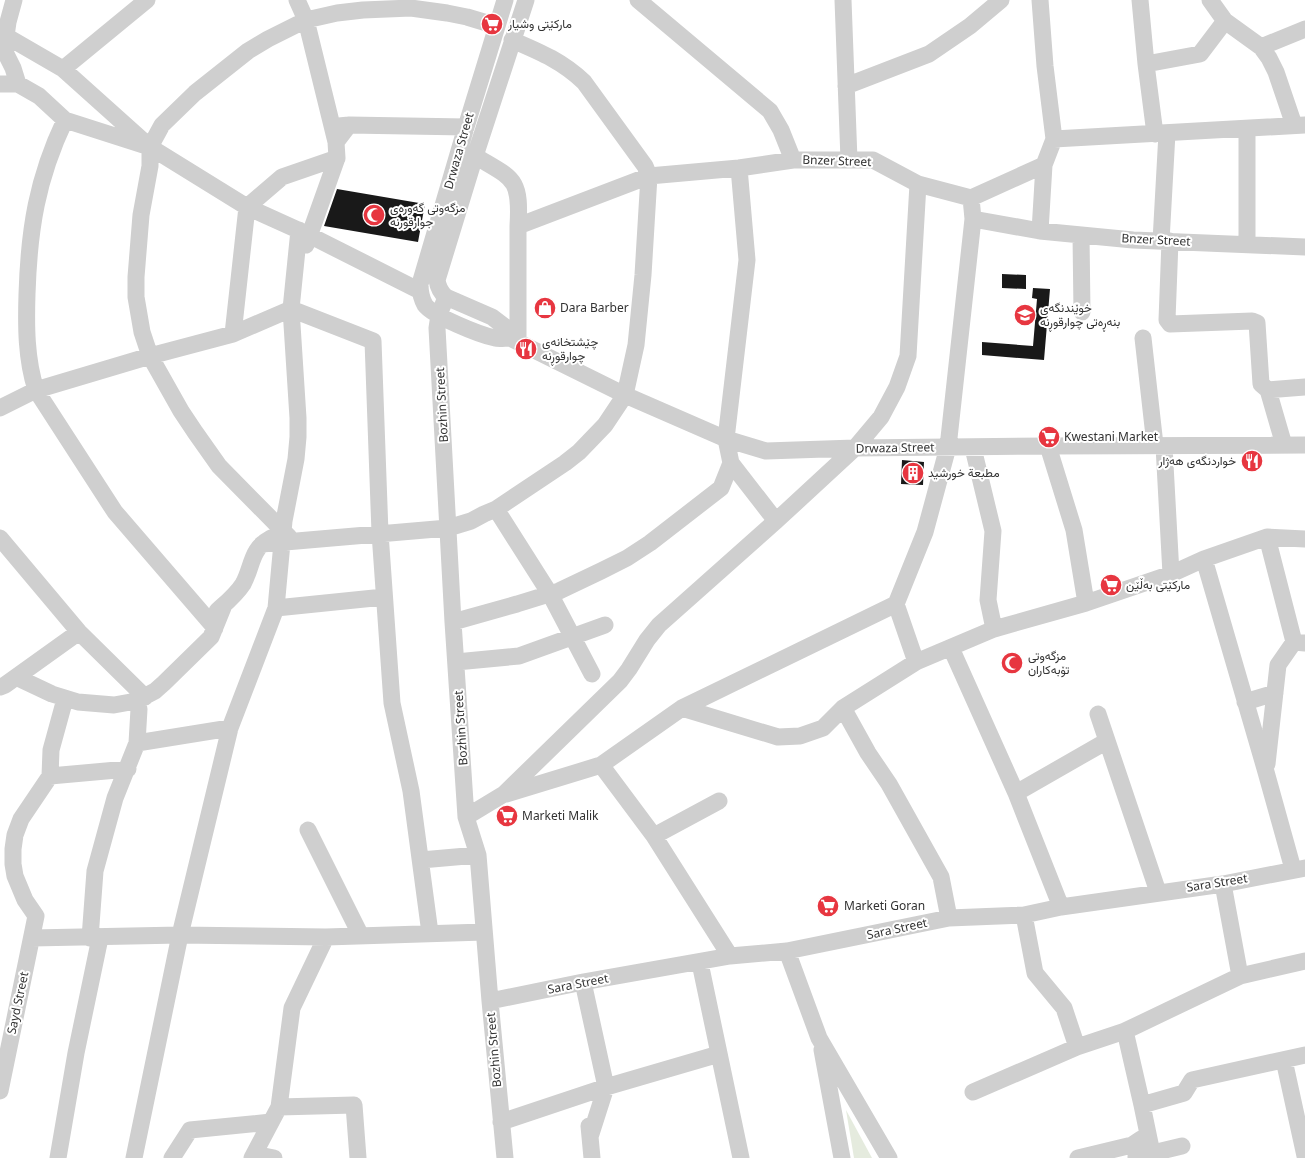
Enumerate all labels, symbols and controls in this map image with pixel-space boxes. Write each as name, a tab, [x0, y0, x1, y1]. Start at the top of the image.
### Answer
supermarket icon: مارکێتی وشیار	[479, 11, 505, 37]
place label: مارکێتی وشیار	[507, 15, 572, 32]
street label: Drwaza Street	[439, 110, 478, 191]
street label: Bnzer Street	[802, 151, 873, 170]
place label: مزگەوتی گەورەی جوارقورنە	[390, 199, 466, 230]
mosque icon: مزگەوتی گەورەی جوارقورنە	[361, 202, 387, 228]
street label: Bnzer Street	[1121, 229, 1192, 250]
shop icon: Dara Barber	[532, 295, 558, 321]
place label: Dara Barber	[560, 299, 629, 316]
place label: خوێندنگەی بنەڕەتی چوارقوڕنە	[1040, 299, 1120, 332]
school or university icon: خوێندنگەی بنەڕەتی چوارقوڕنە	[1012, 302, 1038, 328]
place label: چێشتخانەی چوارقوڕنە	[542, 333, 598, 366]
restaurant icon: چێشتخانەی چوارقوڕنە	[513, 336, 539, 362]
street label: Bozhin Street	[431, 366, 452, 443]
supermarket icon: Kwestani Market	[1036, 424, 1062, 450]
place label: Kwestani Market	[1064, 428, 1159, 445]
street label: Drwaza Street	[855, 438, 935, 457]
restaurant icon: خواردنگەی هەژار	[1239, 448, 1265, 474]
place label: خواردنگەی هەژار	[1157, 452, 1236, 469]
building icon: مطبعة خورشيد	[900, 460, 926, 486]
place label: مطبعة خورشيد	[928, 464, 1000, 481]
supermarket icon: مارکێتی بەڵێن	[1098, 572, 1124, 598]
place label: مارکێتی بەڵێن	[1126, 576, 1190, 593]
place label: مزگەوتی تۆبەکاران	[1028, 647, 1070, 678]
mosque icon: مزگەوتی تۆبەکاران	[999, 650, 1025, 676]
street label: Bozhin Street	[449, 689, 472, 766]
supermarket icon: Marketi Malik	[494, 803, 520, 829]
place label: Marketi Malik	[522, 807, 599, 824]
street label: Sara Street	[1185, 869, 1249, 896]
supermarket icon: Marketi Goran	[815, 893, 841, 919]
place label: Marketi Goran	[844, 897, 925, 914]
street label: Sara Street	[865, 914, 929, 943]
street label: Sayd Street	[3, 969, 33, 1036]
street label: Sara Street	[546, 969, 610, 998]
street label: Bozhin Street	[482, 1011, 505, 1088]

